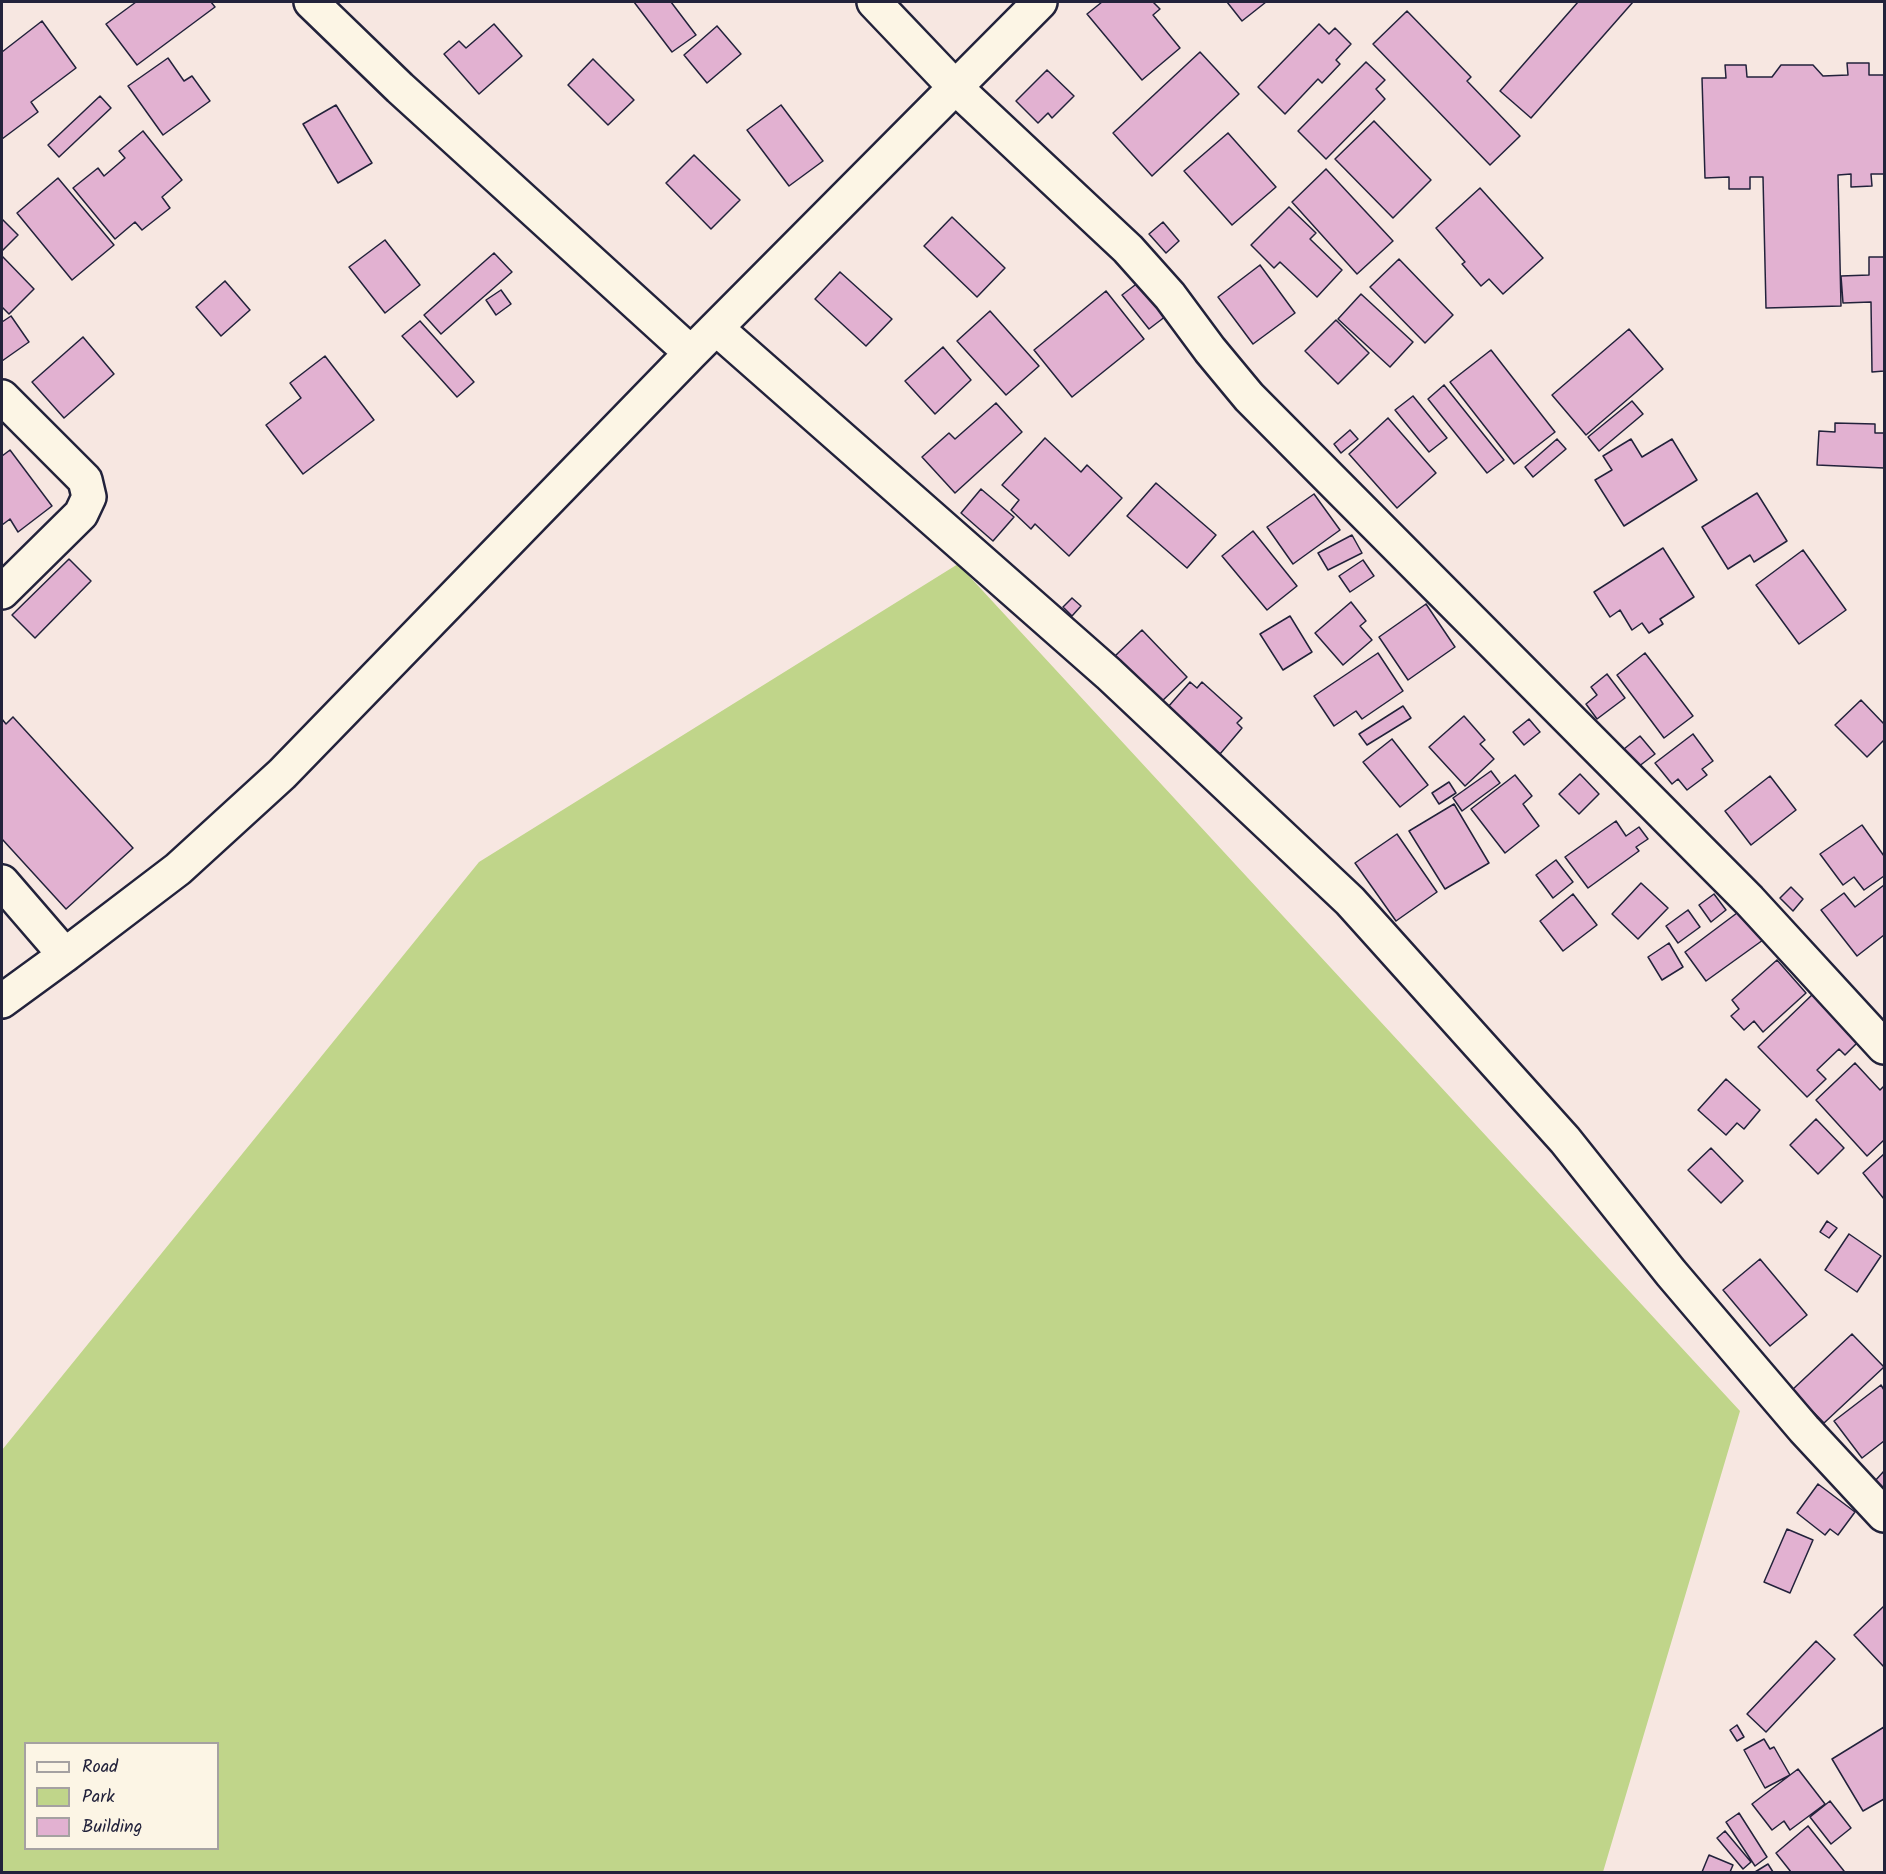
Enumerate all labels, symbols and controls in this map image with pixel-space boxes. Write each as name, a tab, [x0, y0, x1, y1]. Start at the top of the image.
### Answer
legend	[24, 1742, 219, 1850]
text: Road	[82, 1753, 118, 1782]
text: Park	[82, 1783, 115, 1812]
text: Building	[82, 1813, 142, 1842]

